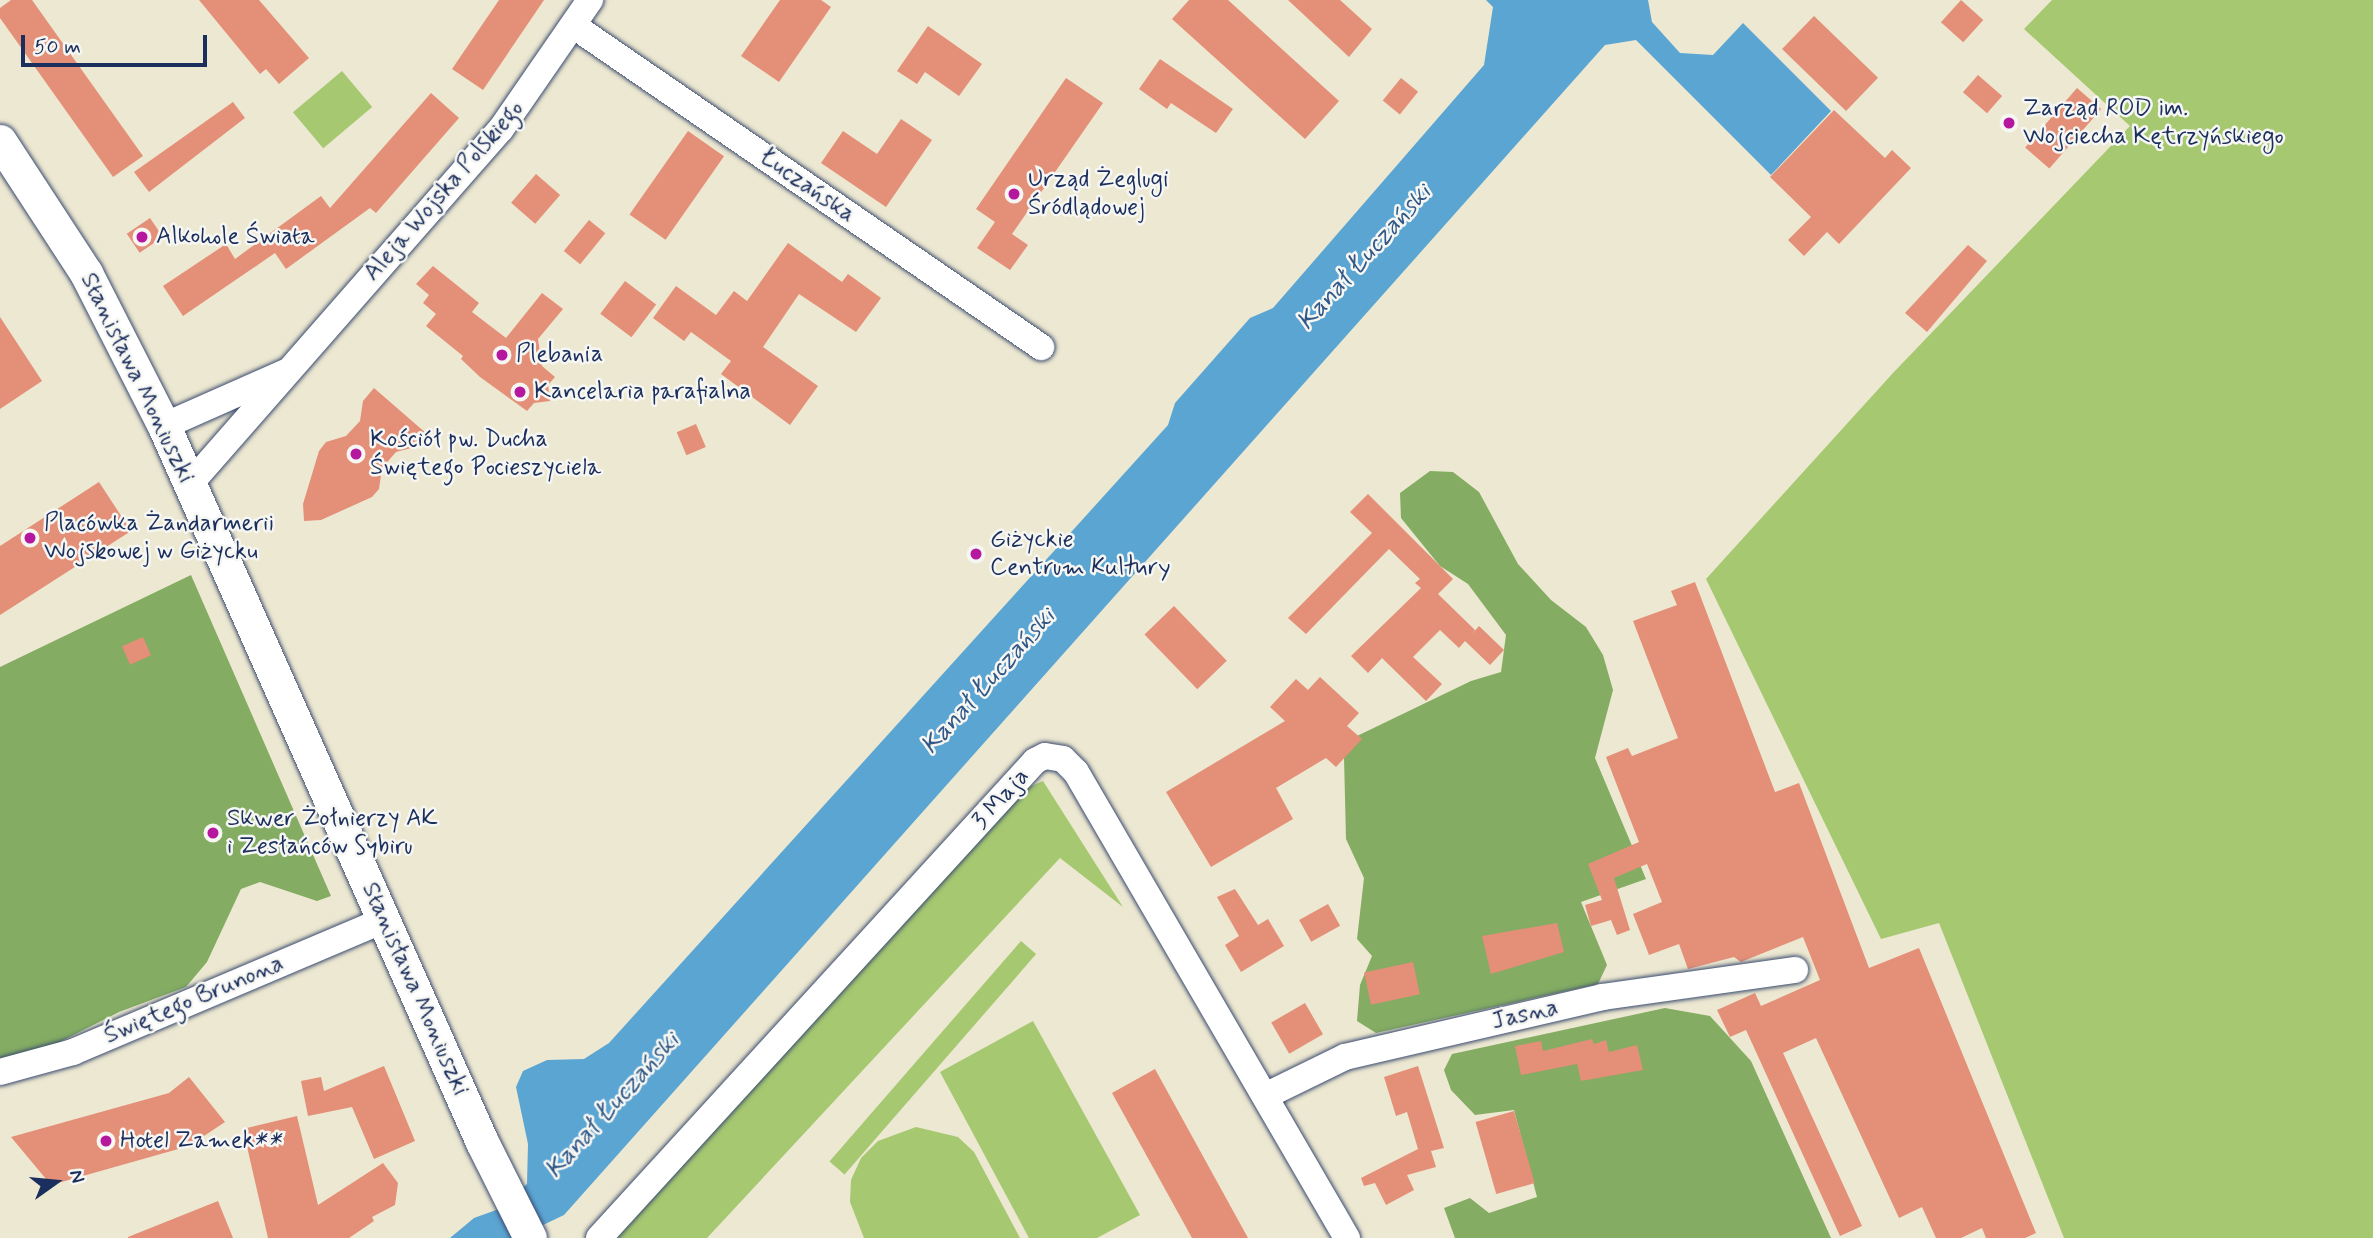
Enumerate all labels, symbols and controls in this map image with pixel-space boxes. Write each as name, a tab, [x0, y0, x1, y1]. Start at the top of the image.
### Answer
scale bar	[24, 21, 210, 65]
text: 50 m	[34, 33, 81, 61]
street label: Aleja Wojska Polskiego	[357, 94, 531, 288]
place label: Zarząd ROD im. Wojciecha Kętrzyńskiego	[2023, 95, 2284, 151]
marker: Zarząd ROD im. Wojciecha Kętrzyńskiego	[2001, 115, 2017, 131]
street label: Łuczańska	[754, 143, 860, 229]
place label: Urząd Żeglugi Śródlądowej	[1028, 166, 1168, 222]
water label: Kanał Łuczański	[1291, 178, 1439, 338]
marker: Urząd Żeglugi Śródlądowej	[1006, 186, 1022, 202]
place label: Alkohole Świata	[156, 223, 315, 251]
marker: Alkohole Świata	[134, 229, 150, 245]
street label: Stanisława Moniuszki	[74, 269, 200, 487]
place label: Plebania	[516, 341, 603, 369]
marker: Plebania	[494, 347, 510, 363]
place label: Kancelaria parafialna	[534, 378, 749, 406]
marker: Kancelaria parafialna	[512, 384, 528, 400]
place label: Kościół pw. Ducha Świętego Pocieszyciela	[370, 426, 599, 482]
marker: Kościół pw. Ducha Świętego Pocieszyciela	[348, 446, 364, 462]
place label: Placówka Żandarmerii Wojskowej w Giżycku	[44, 510, 274, 566]
place label: Giżyckie Centrum Kultury	[990, 526, 1171, 582]
marker: Placówka Żandarmerii Wojskowej w Giżycku	[22, 530, 38, 546]
marker: Giżyckie Centrum Kultury	[968, 546, 984, 562]
water label: Kanał Łuczański	[915, 602, 1063, 762]
street label: 3 Maja	[966, 763, 1036, 835]
place label: Skwer Żołnierzy AK i Zesłańców Sybiru	[227, 805, 439, 861]
marker: Skwer Żołnierzy AK i Zesłańców Sybiru	[205, 825, 221, 841]
street label: Stanisława Moniuszki	[355, 879, 475, 1099]
street label: Świętego Brunona	[101, 949, 287, 1051]
street label: Jasna	[1489, 993, 1561, 1037]
water label: Kanał Łuczański	[539, 1026, 687, 1186]
place label: Hotel Zamek**	[120, 1127, 281, 1155]
marker: Hotel Zamek**	[98, 1133, 114, 1149]
north arrow	[21, 1147, 91, 1217]
text: N	[63, 1167, 90, 1186]

